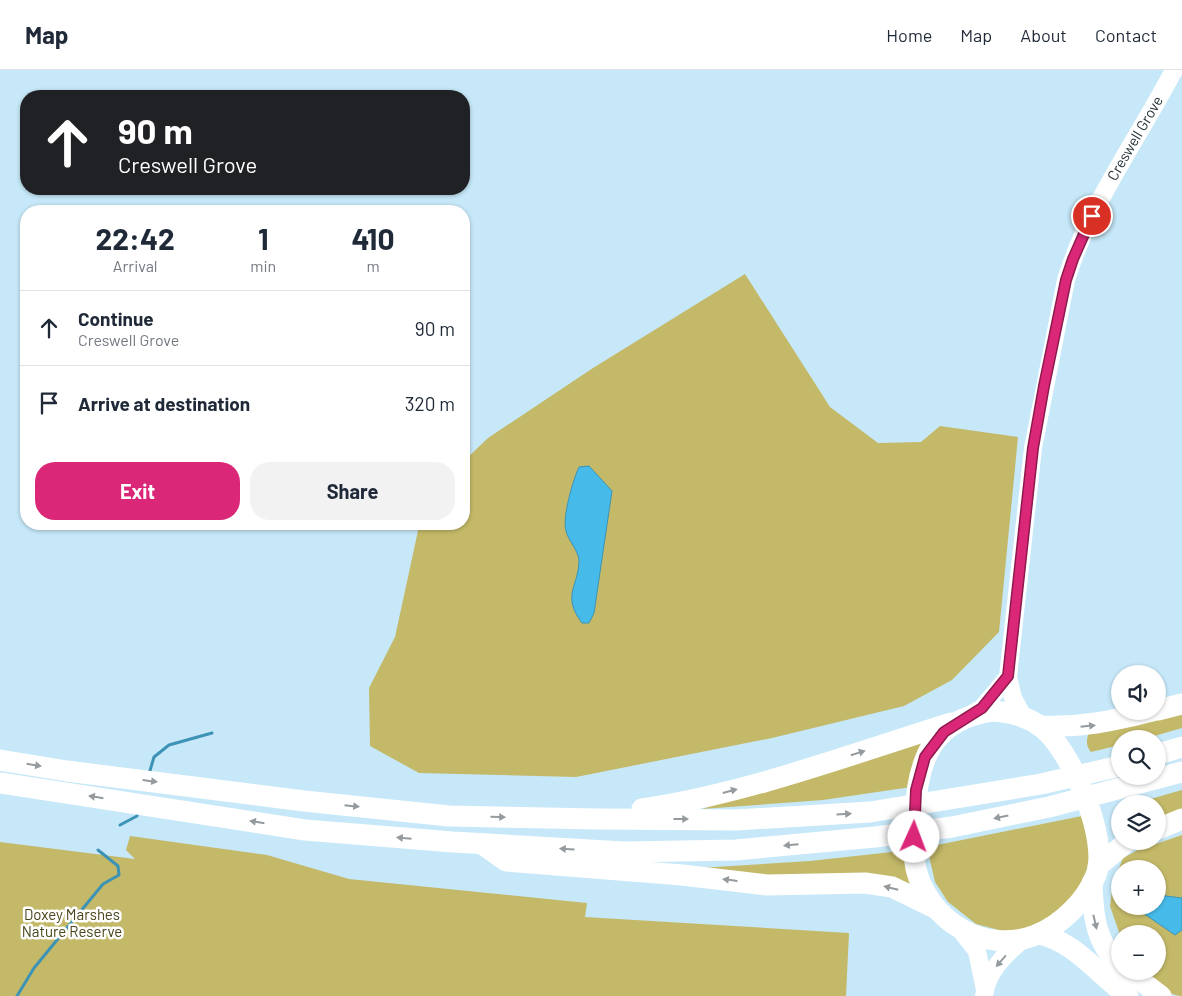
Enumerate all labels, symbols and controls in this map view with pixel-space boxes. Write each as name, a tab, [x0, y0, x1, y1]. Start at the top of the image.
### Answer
text: Map	[25, 20, 68, 49]
text: Home	[886, 24, 932, 46]
text: Map	[960, 24, 992, 46]
text: About	[1020, 24, 1067, 46]
text: Contact	[1095, 24, 1157, 46]
street label: Creswell Grove	[1103, 92, 1166, 183]
text: 90 m	[118, 109, 193, 151]
icon: ahead	[35, 110, 100, 175]
text: Creswell Grove	[118, 151, 257, 177]
pin	[1071, 195, 1113, 237]
icon: arrive	[1078, 202, 1106, 230]
text: 22:42	[95, 220, 175, 256]
text: 1	[258, 220, 269, 256]
text: 410	[352, 220, 395, 256]
text: Arrival	[113, 256, 158, 275]
text: min	[250, 256, 276, 275]
text: m	[366, 256, 380, 275]
text: Continue	[78, 307, 154, 330]
icon: ahead	[35, 314, 63, 342]
text: 90 m	[415, 317, 455, 340]
text: Creswell Grove	[78, 330, 179, 349]
icon: arrive	[35, 389, 63, 417]
text: Arrive at destination	[78, 392, 250, 415]
text: 320 m	[405, 392, 455, 415]
button: Exit	[35, 462, 240, 520]
button: Share	[250, 462, 455, 520]
map controls	[1111, 665, 1166, 980]
button: sound	[1111, 665, 1166, 720]
one-way arrow	[1080, 722, 1096, 730]
button: search	[1111, 730, 1166, 785]
one-way arrow	[850, 748, 865, 756]
one-way arrow	[26, 762, 42, 770]
one-way arrow	[143, 778, 159, 786]
one-way arrow	[722, 787, 738, 795]
one-way arrow	[88, 792, 104, 800]
button: layers	[1111, 795, 1166, 850]
one-way arrow	[345, 802, 361, 810]
one-way arrow	[836, 809, 852, 817]
position arrow	[887, 810, 939, 862]
one-way arrow	[490, 813, 506, 821]
one-way arrow	[993, 813, 1009, 821]
one-way arrow	[674, 816, 690, 824]
one-way arrow	[248, 818, 264, 826]
one-way arrow	[396, 834, 412, 842]
one-way arrow	[783, 841, 799, 849]
one-way arrow	[559, 844, 575, 852]
button: +	[1111, 860, 1166, 915]
one-way arrow	[721, 876, 737, 884]
one-way arrow	[884, 883, 899, 891]
park label: Doxey Marshes Nature Reserve	[22, 905, 122, 940]
one-way arrow	[1091, 914, 1099, 929]
button: −	[1111, 925, 1166, 980]
one-way arrow	[995, 955, 1007, 967]

